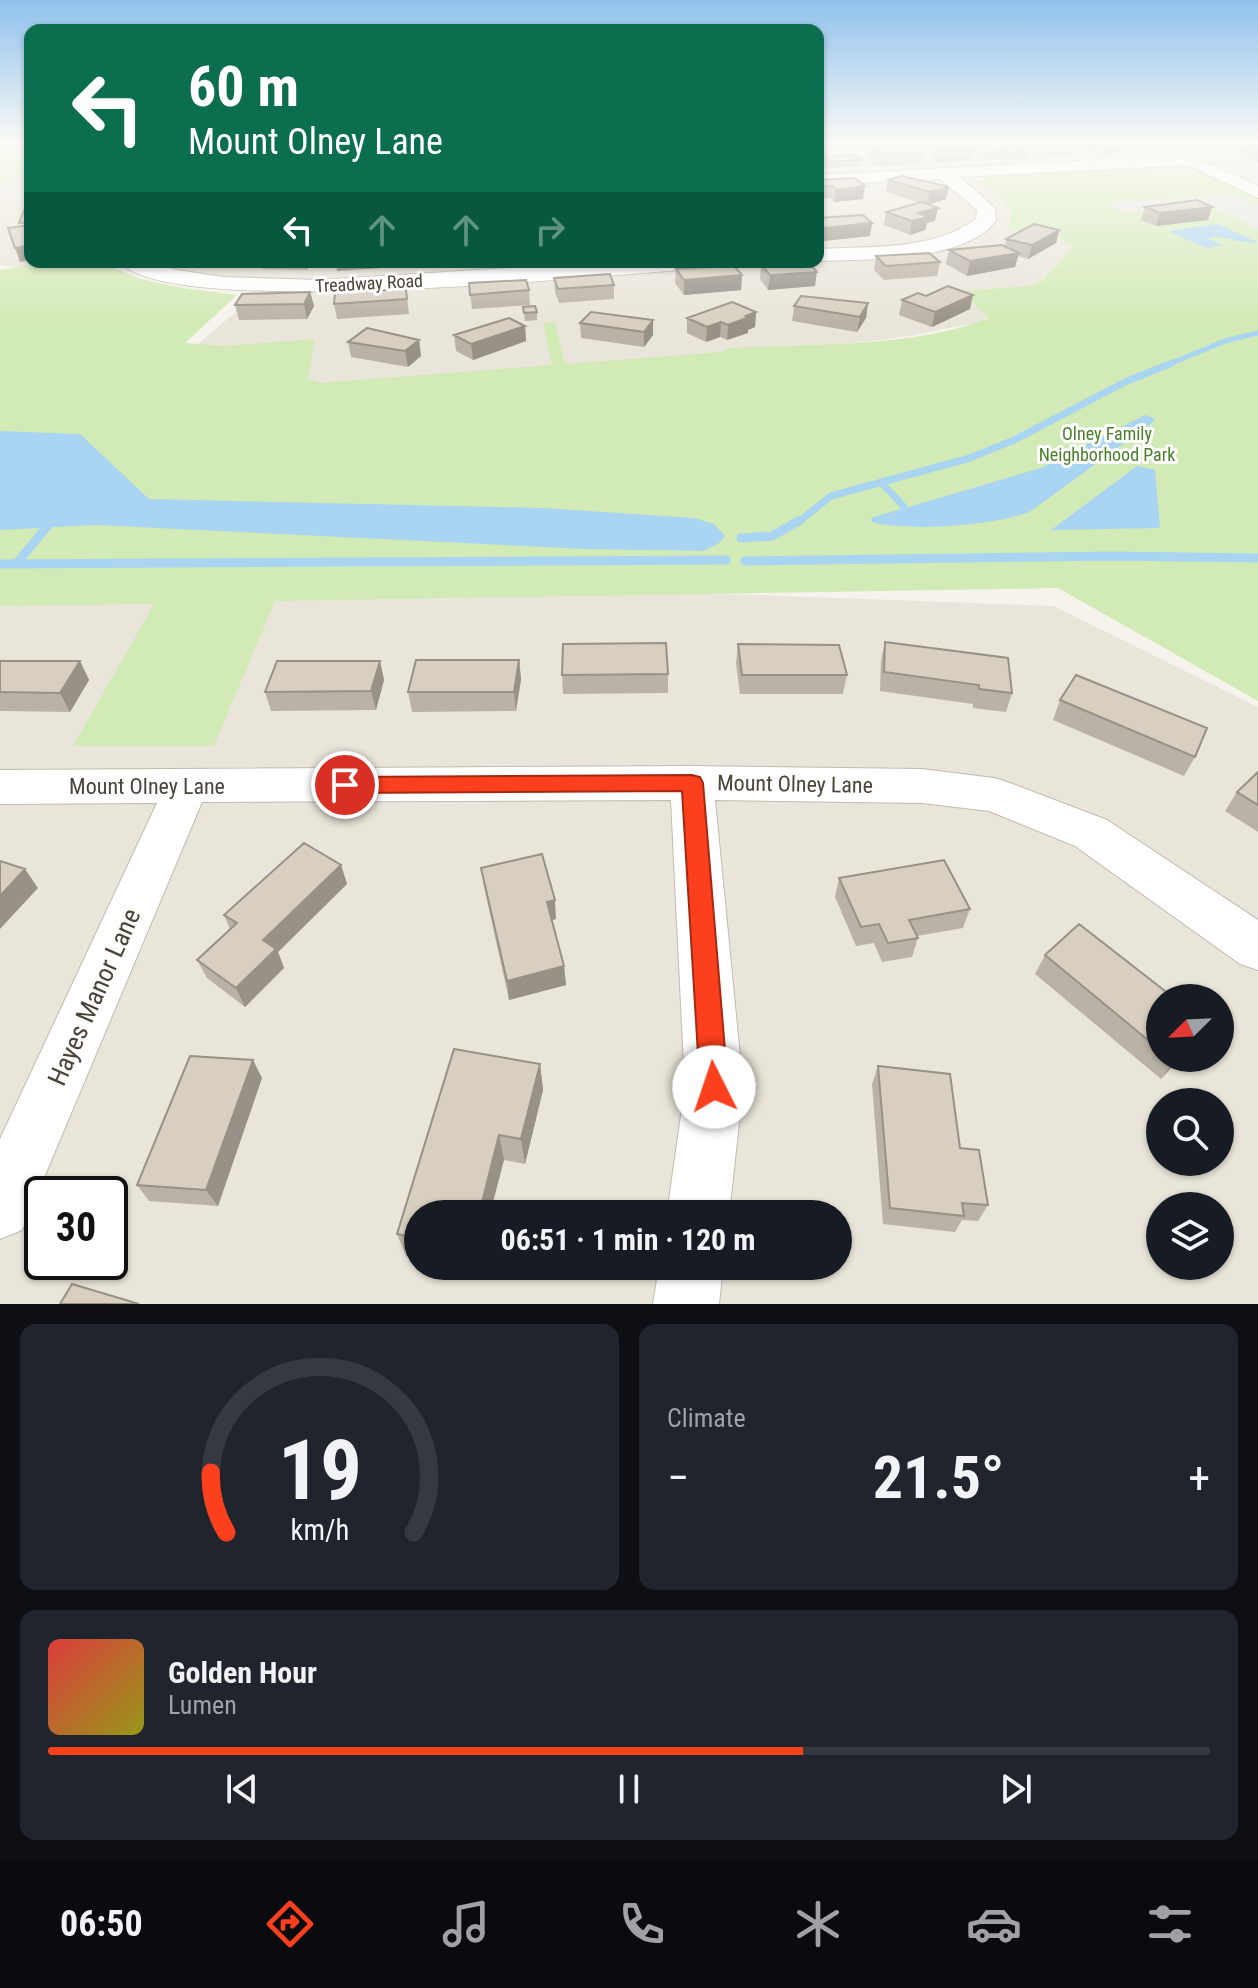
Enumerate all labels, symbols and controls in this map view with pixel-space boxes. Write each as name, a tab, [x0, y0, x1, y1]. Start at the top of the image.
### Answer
text: 60 m	[188, 54, 299, 120]
icon: left	[56, 56, 160, 160]
text: Mount Olney Lane	[188, 121, 443, 163]
icon: left	[276, 208, 320, 252]
icon: ahead	[360, 208, 404, 252]
icon: ahead	[444, 208, 488, 252]
icon: right	[528, 208, 572, 252]
street label: Treadway Road	[315, 270, 423, 296]
park label: Olney Family Neighborhood Park	[1039, 423, 1175, 465]
pin	[311, 751, 379, 819]
icon: arrive	[323, 763, 367, 807]
street label: Mount Olney Lane	[717, 770, 873, 798]
street label: Mount Olney Lane	[69, 774, 225, 799]
street label: Hayes Manor Lane	[42, 904, 146, 1090]
north arrow	[1146, 984, 1234, 1072]
map controls	[1146, 984, 1234, 1280]
position arrow	[672, 1045, 756, 1129]
button: search	[1146, 1088, 1234, 1176]
speed limit sign: 30	[24, 1176, 128, 1280]
button: layers	[1146, 1192, 1234, 1280]
text: 06:51 · 1 min · 120 m	[501, 1222, 755, 1257]
text: Climate	[667, 1403, 746, 1433]
text: 19	[277, 1422, 362, 1519]
text: 21.5°	[873, 1442, 1004, 1513]
text: −	[667, 1452, 689, 1504]
text: +	[1188, 1452, 1210, 1504]
text: km/h	[290, 1513, 349, 1547]
text: Golden Hour	[168, 1655, 317, 1690]
text: Lumen	[168, 1690, 237, 1720]
icon: previous	[220, 1767, 264, 1811]
icon: pause	[607, 1767, 651, 1811]
icon: next	[994, 1767, 1038, 1811]
icon: directions	[262, 1896, 318, 1952]
icon: music	[438, 1896, 494, 1952]
icon: phone	[614, 1896, 670, 1952]
icon: climate	[790, 1896, 846, 1952]
icon: car	[966, 1896, 1022, 1952]
icon: filters	[1142, 1896, 1198, 1952]
text: 06:50	[60, 1903, 143, 1945]

